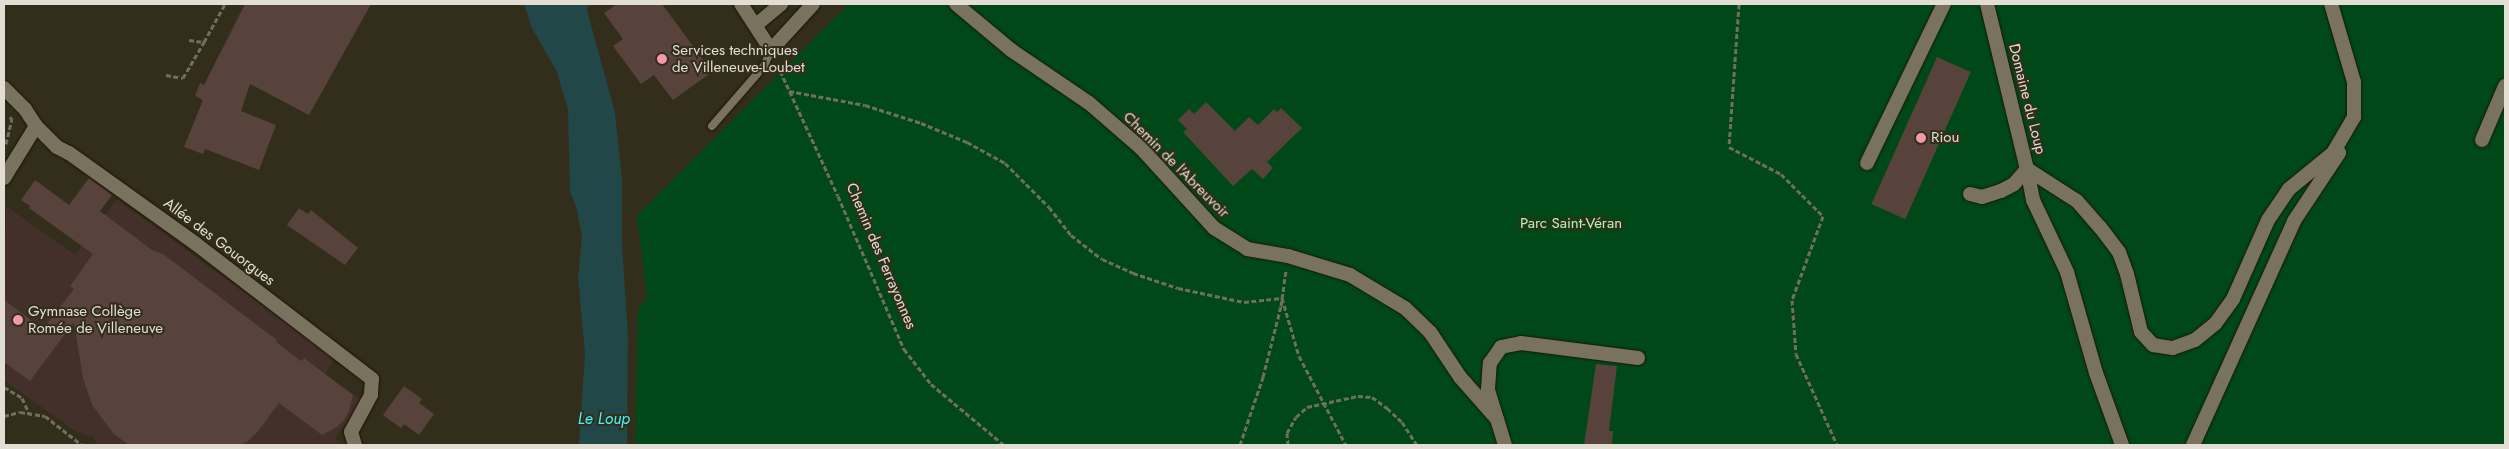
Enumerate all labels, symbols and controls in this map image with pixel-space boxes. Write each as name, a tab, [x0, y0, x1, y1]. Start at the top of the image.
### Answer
place label: Services techniques de Villeneuve-Loubet	[672, 41, 805, 76]
street label: Domaine du Loup	[2005, 42, 2049, 156]
marker: Services techniques de Villeneuve-Loubet	[656, 53, 668, 65]
street label: Chemin de l'Abreuvoir	[1119, 108, 1233, 222]
place label: Riou	[1931, 129, 1959, 147]
marker: Riou	[1915, 132, 1927, 144]
street label: Chemin des Ferrayonnes	[842, 180, 920, 332]
street label: Allée des Gouorgues	[160, 194, 278, 290]
park label: Parc Saint-Véran	[1520, 215, 1622, 233]
place label: Gymnase Collège Romée de Villeneuve	[28, 302, 163, 337]
marker: Gymnase Collège Romée de Villeneuve	[12, 314, 24, 326]
water label: Le Loup	[578, 409, 630, 429]

